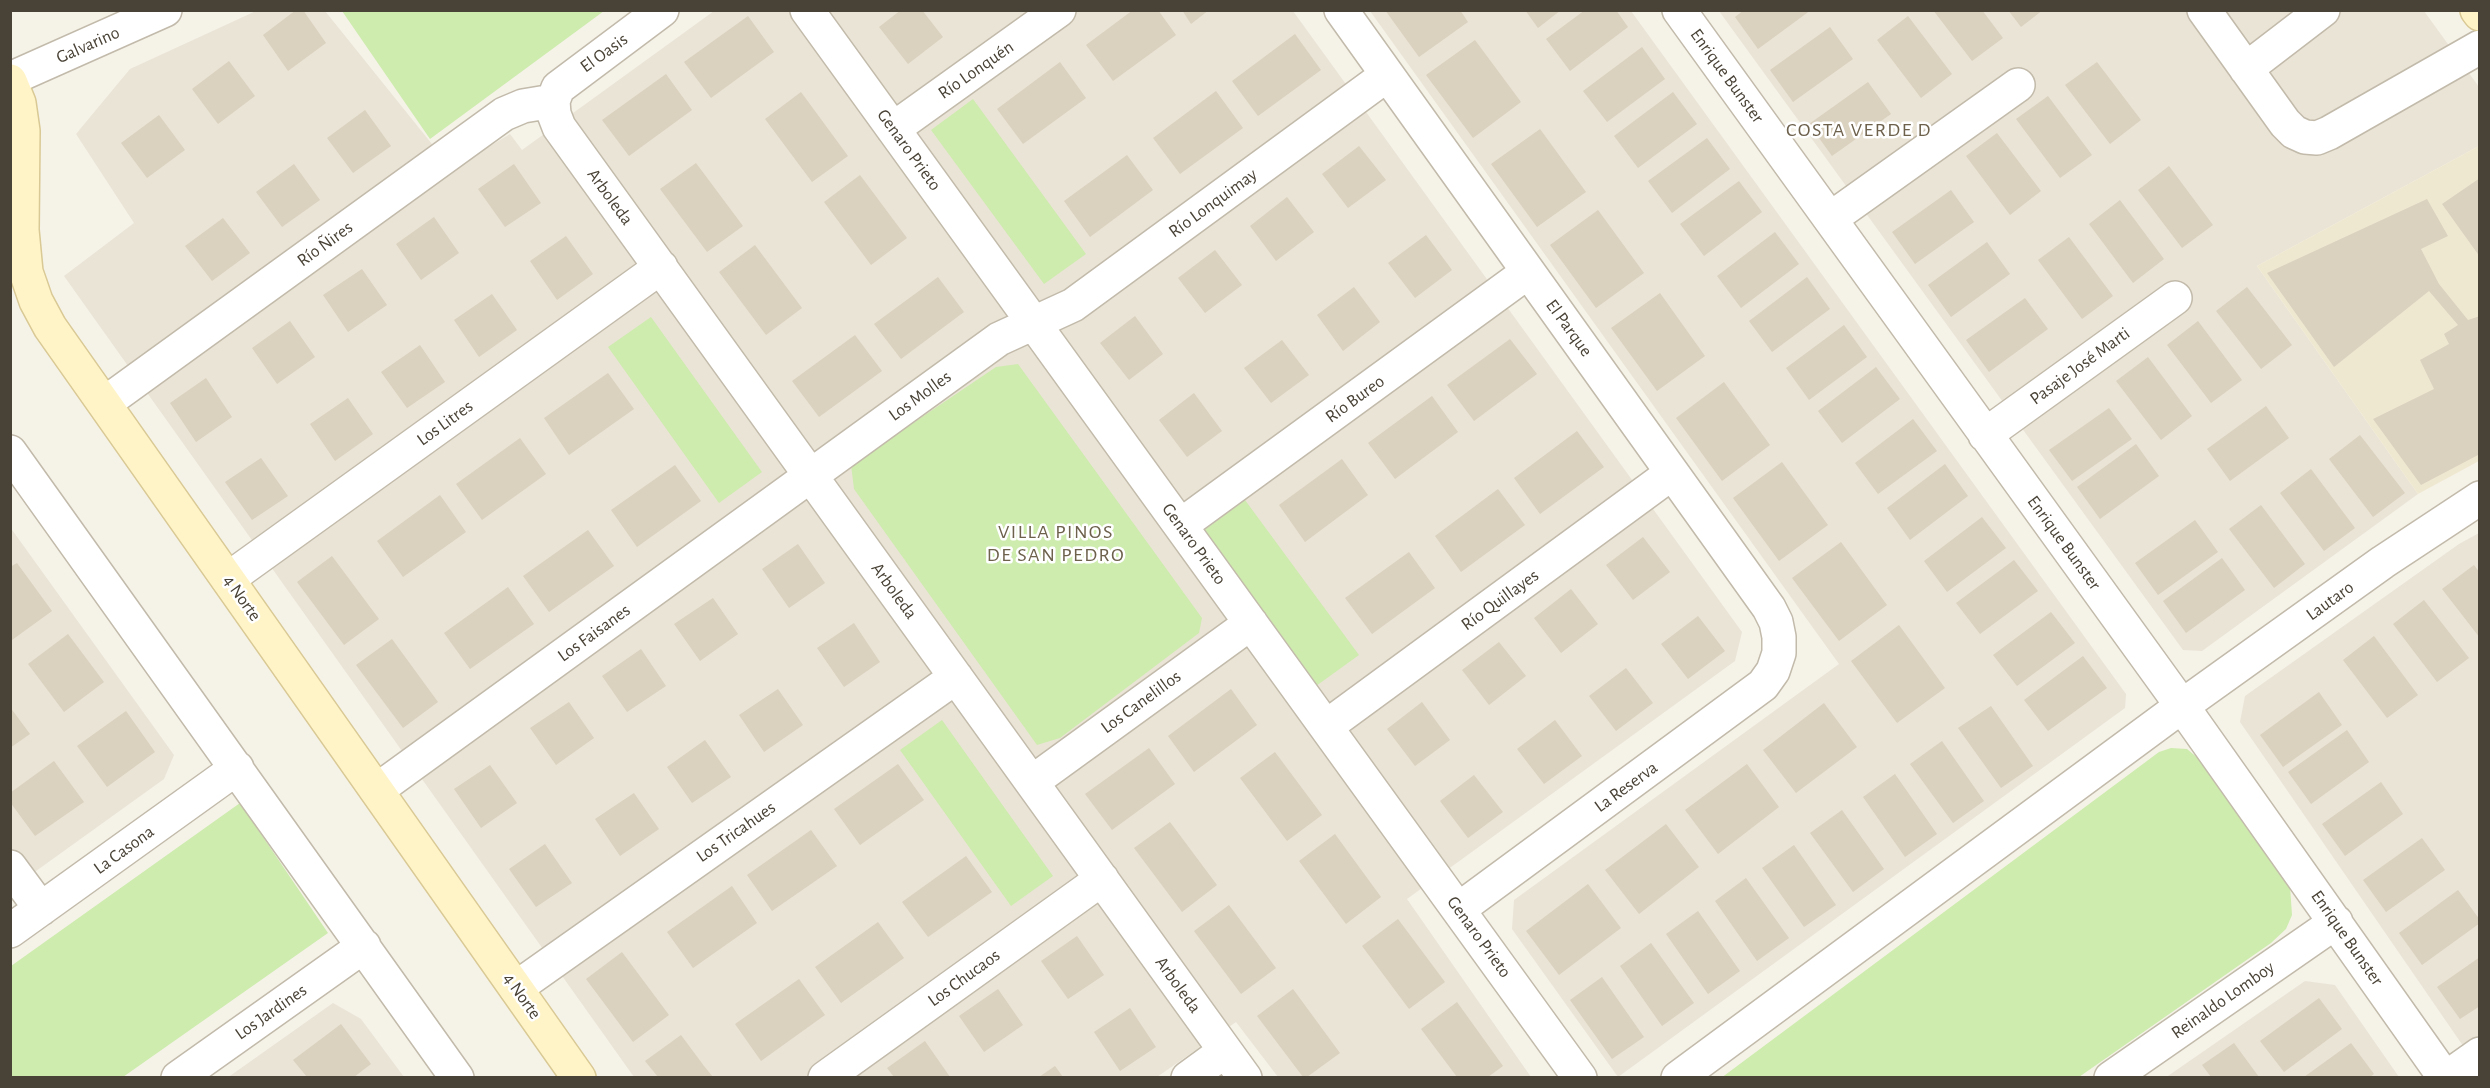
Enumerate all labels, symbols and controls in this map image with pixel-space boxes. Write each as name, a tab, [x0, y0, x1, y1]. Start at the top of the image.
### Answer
street label: Galvarino	[53, 21, 123, 69]
street label: Enrique Bunster	[1685, 25, 1769, 127]
street label: El Oasis	[576, 29, 632, 77]
street label: Río Lonquén	[934, 36, 1018, 104]
street label: Genaro Prieto	[872, 105, 946, 195]
district label: COSTA VERDE D	[1786, 118, 1932, 142]
street label: Río Lonquimay	[1164, 164, 1262, 242]
street label: Arboleda	[582, 165, 638, 229]
street label: Río Ñires	[293, 217, 357, 271]
street label: El Parque	[1541, 295, 1597, 361]
street label: Pasaje José Marti	[2026, 323, 2134, 409]
street label: Los Molles	[884, 366, 956, 426]
street label: Río Bureo	[1321, 370, 1389, 428]
street label: Los Litres	[413, 395, 477, 451]
street label: Enrique Bunster	[2022, 492, 2106, 594]
street label: Genaro Prieto	[1157, 499, 1231, 589]
district label: VILLA PINOS DE SAN PEDRO	[987, 520, 1125, 567]
street label: Arboleda	[866, 559, 922, 623]
street label: Río Quillayes	[1457, 565, 1543, 635]
street label: 4 Norte	[218, 571, 266, 625]
street label: Lautaro	[2302, 577, 2358, 625]
street label: Los Faisanes	[553, 599, 635, 667]
street label: Los Canelillos	[1097, 666, 1185, 738]
street label: La Reserva	[1590, 757, 1662, 817]
street label: Los Tricahues	[692, 797, 780, 867]
street label: La Casona	[90, 821, 158, 879]
street label: Enrique Bunster	[2306, 886, 2388, 990]
street label: Genaro Prieto	[1442, 892, 1516, 982]
street label: Los Chucaos	[924, 945, 1004, 1011]
street label: Arboleda	[1150, 953, 1206, 1017]
street label: Reinaldo Lomboy	[2167, 956, 2279, 1044]
street label: 4 Norte	[498, 969, 546, 1023]
street label: Los Jardines	[231, 979, 311, 1045]

